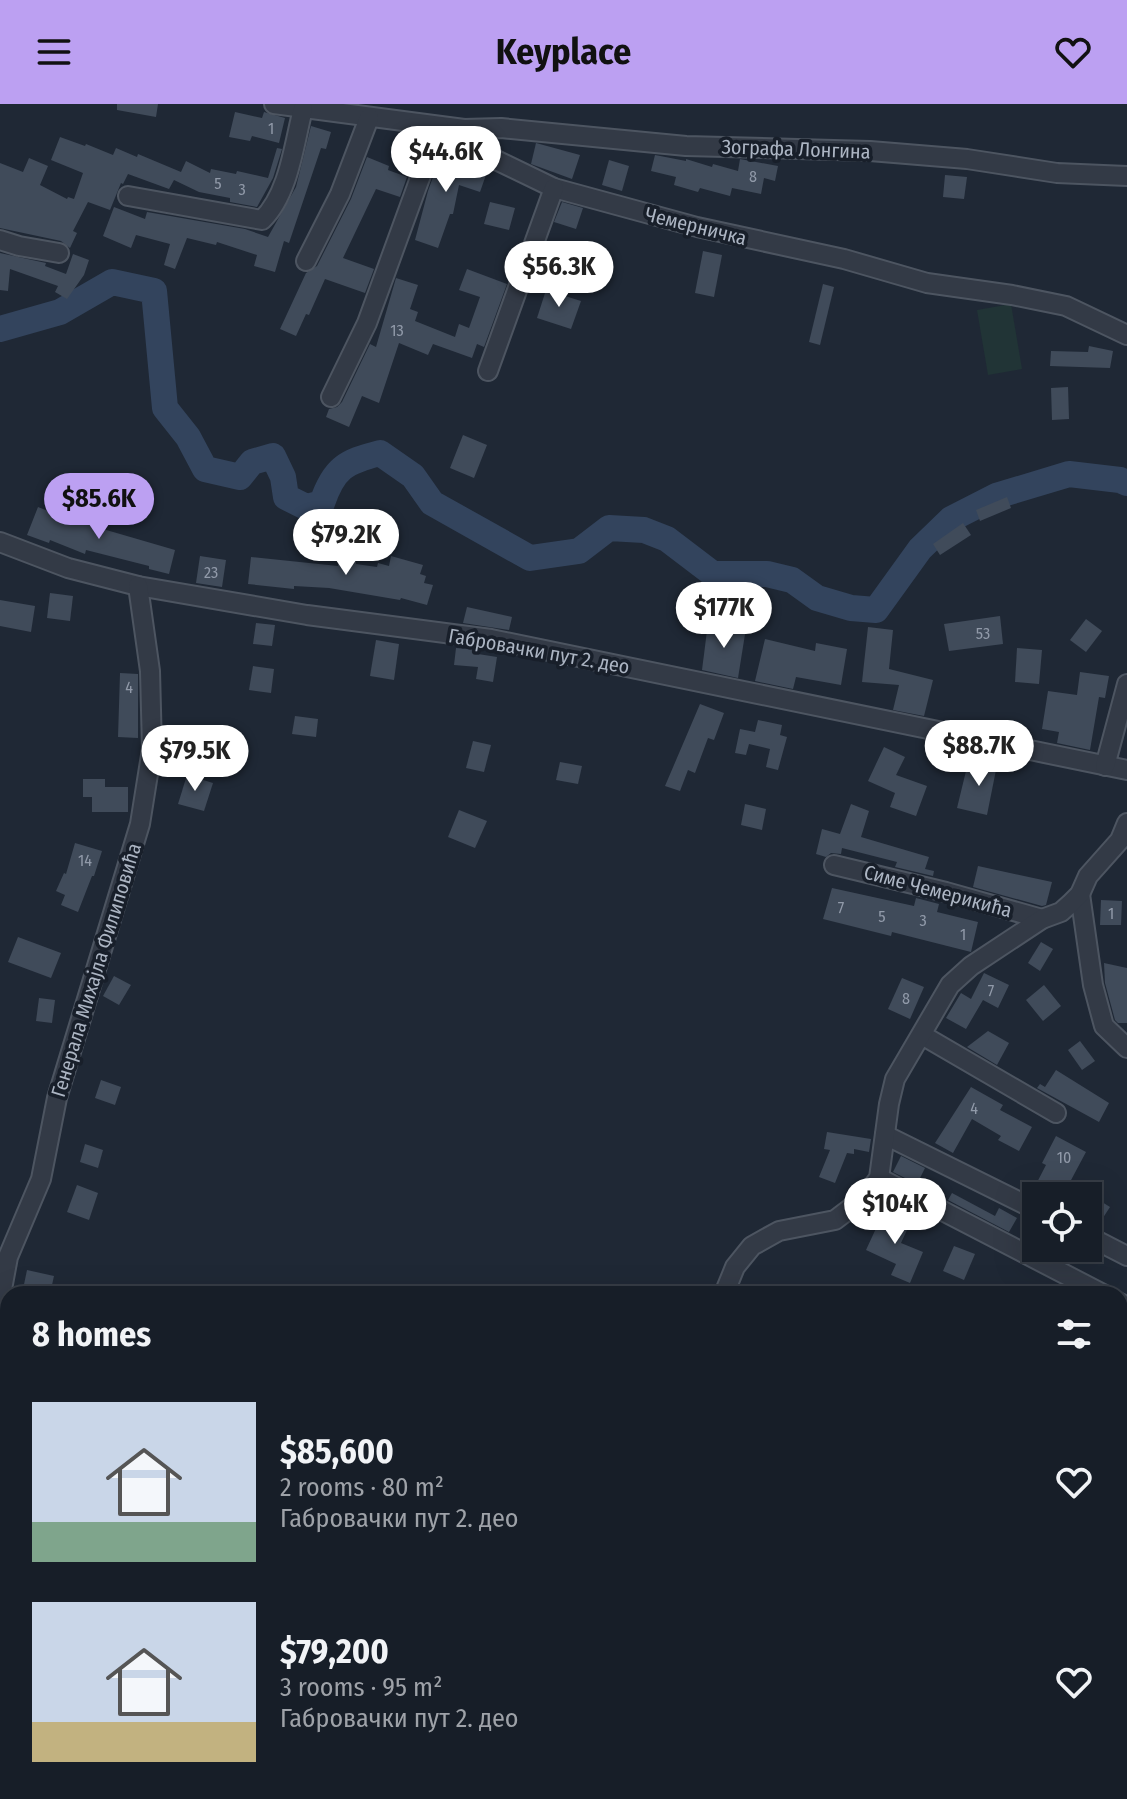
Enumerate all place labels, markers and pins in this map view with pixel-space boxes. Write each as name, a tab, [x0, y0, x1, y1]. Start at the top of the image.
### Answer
pin: $44.6K	[381, 126, 511, 194]
pin: $56.3K	[494, 241, 624, 309]
pin: $85.6K	[34, 473, 164, 541]
pin: $79.2K	[281, 509, 411, 577]
pin: $177K	[668, 582, 780, 650]
pin: $88.7K	[914, 720, 1044, 788]
pin: $79.5K	[130, 725, 260, 793]
pin: $104K	[839, 1178, 951, 1246]

